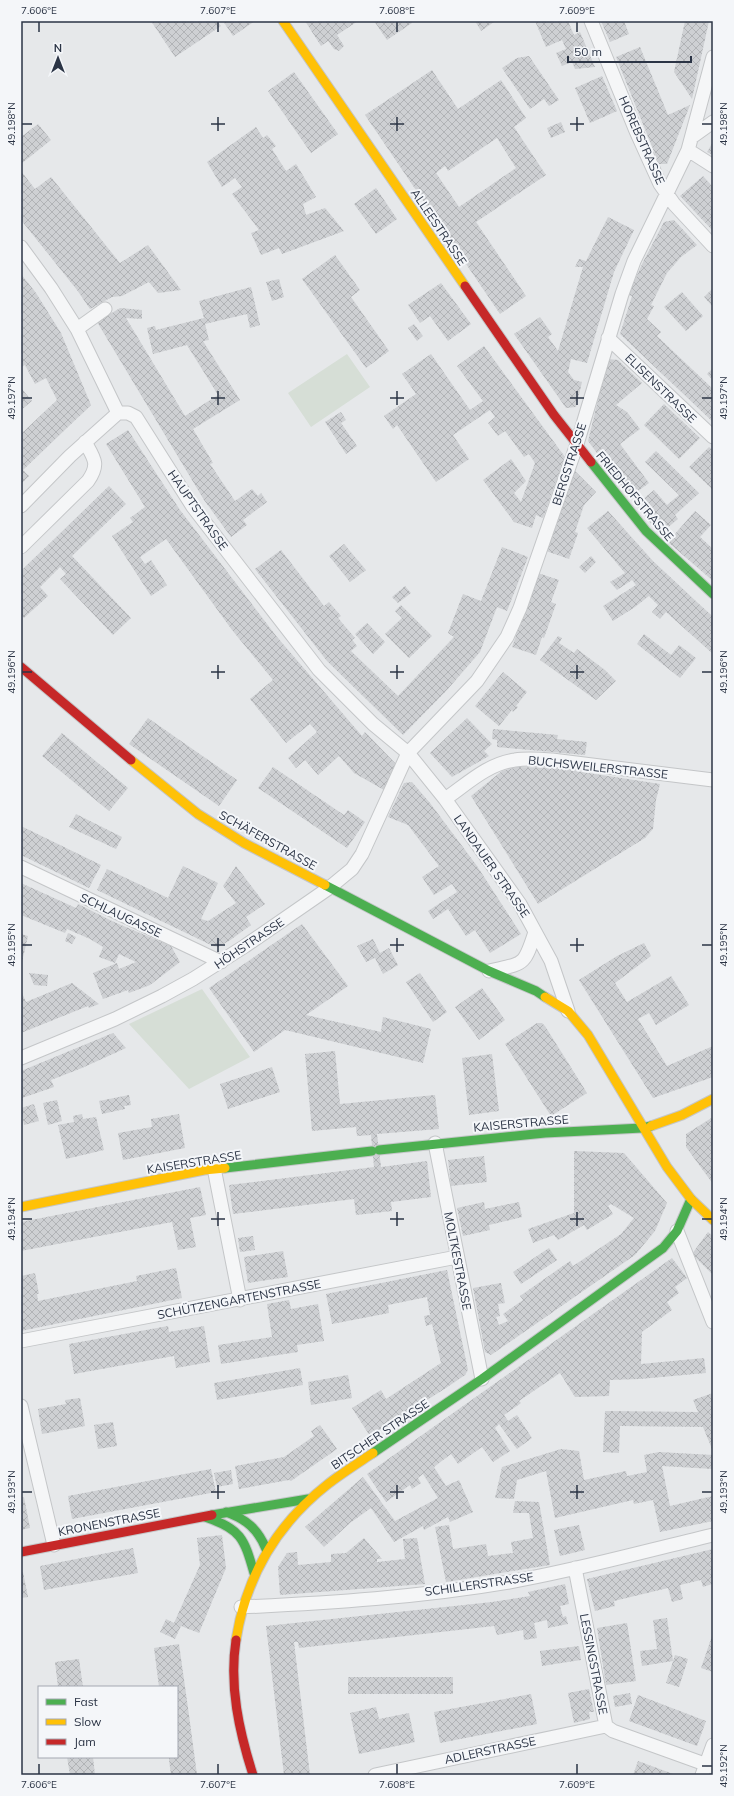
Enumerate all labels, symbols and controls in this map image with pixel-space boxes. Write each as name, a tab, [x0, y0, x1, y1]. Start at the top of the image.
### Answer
text: 7.606°E	[21, 4, 57, 17]
text: 7.607°E	[200, 4, 236, 17]
text: 7.608°E	[379, 4, 415, 17]
text: 7.609°E	[559, 4, 595, 17]
north arrow	[38, 38, 78, 78]
scale bar	[568, 38, 691, 64]
text: N	[54, 41, 62, 55]
text: 50 m	[574, 44, 602, 59]
street label: HOREBSTRASSE	[616, 93, 668, 187]
text: 49.198°N	[5, 102, 18, 146]
text: 49.198°N	[717, 102, 730, 146]
street label: ALLEESTRASSE	[408, 186, 470, 268]
street label: ELISENSTRASSE	[622, 350, 700, 426]
text: 49.197°N	[5, 376, 18, 420]
text: 49.197°N	[717, 376, 730, 420]
street label: BERGSTRASSE	[549, 421, 589, 507]
street label: FRIEDHOFSTRASSE	[593, 448, 677, 544]
street label: HAUPTSTRASSE	[165, 467, 231, 553]
text: 49.196°N	[5, 650, 18, 694]
text: 49.196°N	[717, 650, 730, 694]
street label: BUCHSWEILERSTRASSE	[527, 752, 669, 782]
street label: SCHÄFERSTRASSE	[217, 807, 319, 873]
street label: LANDAUER STRASSE	[451, 812, 533, 920]
street label: SCHLAUGASSE	[78, 890, 164, 940]
street label: HÖHSTRASSE	[211, 914, 287, 972]
text: 49.195°N	[5, 923, 18, 967]
text: 49.195°N	[717, 923, 730, 967]
street label: KAISERSTRASSE	[473, 1111, 569, 1135]
street label: KAISERSTRASSE	[146, 1147, 242, 1177]
text: 49.194°N	[5, 1197, 18, 1241]
text: 49.194°N	[717, 1197, 730, 1241]
street label: MOLTKESTRASSE	[441, 1211, 475, 1311]
street label: SCHÜTZENGARTENSTRASSE	[156, 1276, 322, 1322]
street label: BITSCHER STRASSE	[328, 1396, 432, 1472]
text: 49.193°N	[5, 1470, 18, 1514]
text: 49.193°N	[717, 1470, 730, 1514]
street label: KRONENSTRASSE	[57, 1505, 161, 1539]
street label: SCHILLERSTRASSE	[424, 1569, 534, 1599]
street label: LESSINGSTRASSE	[577, 1612, 611, 1716]
legend	[38, 1686, 178, 1758]
text: Fast	[74, 1694, 98, 1709]
text: Slow	[74, 1714, 102, 1729]
street label: ADLERSTRASSE	[443, 1733, 537, 1767]
text: Jam	[74, 1734, 96, 1749]
text: 49.192°N	[717, 1744, 730, 1788]
text: 7.606°E	[21, 1778, 57, 1791]
text: 7.607°E	[200, 1778, 236, 1791]
text: 7.608°E	[379, 1778, 415, 1791]
text: 7.609°E	[559, 1778, 595, 1791]

